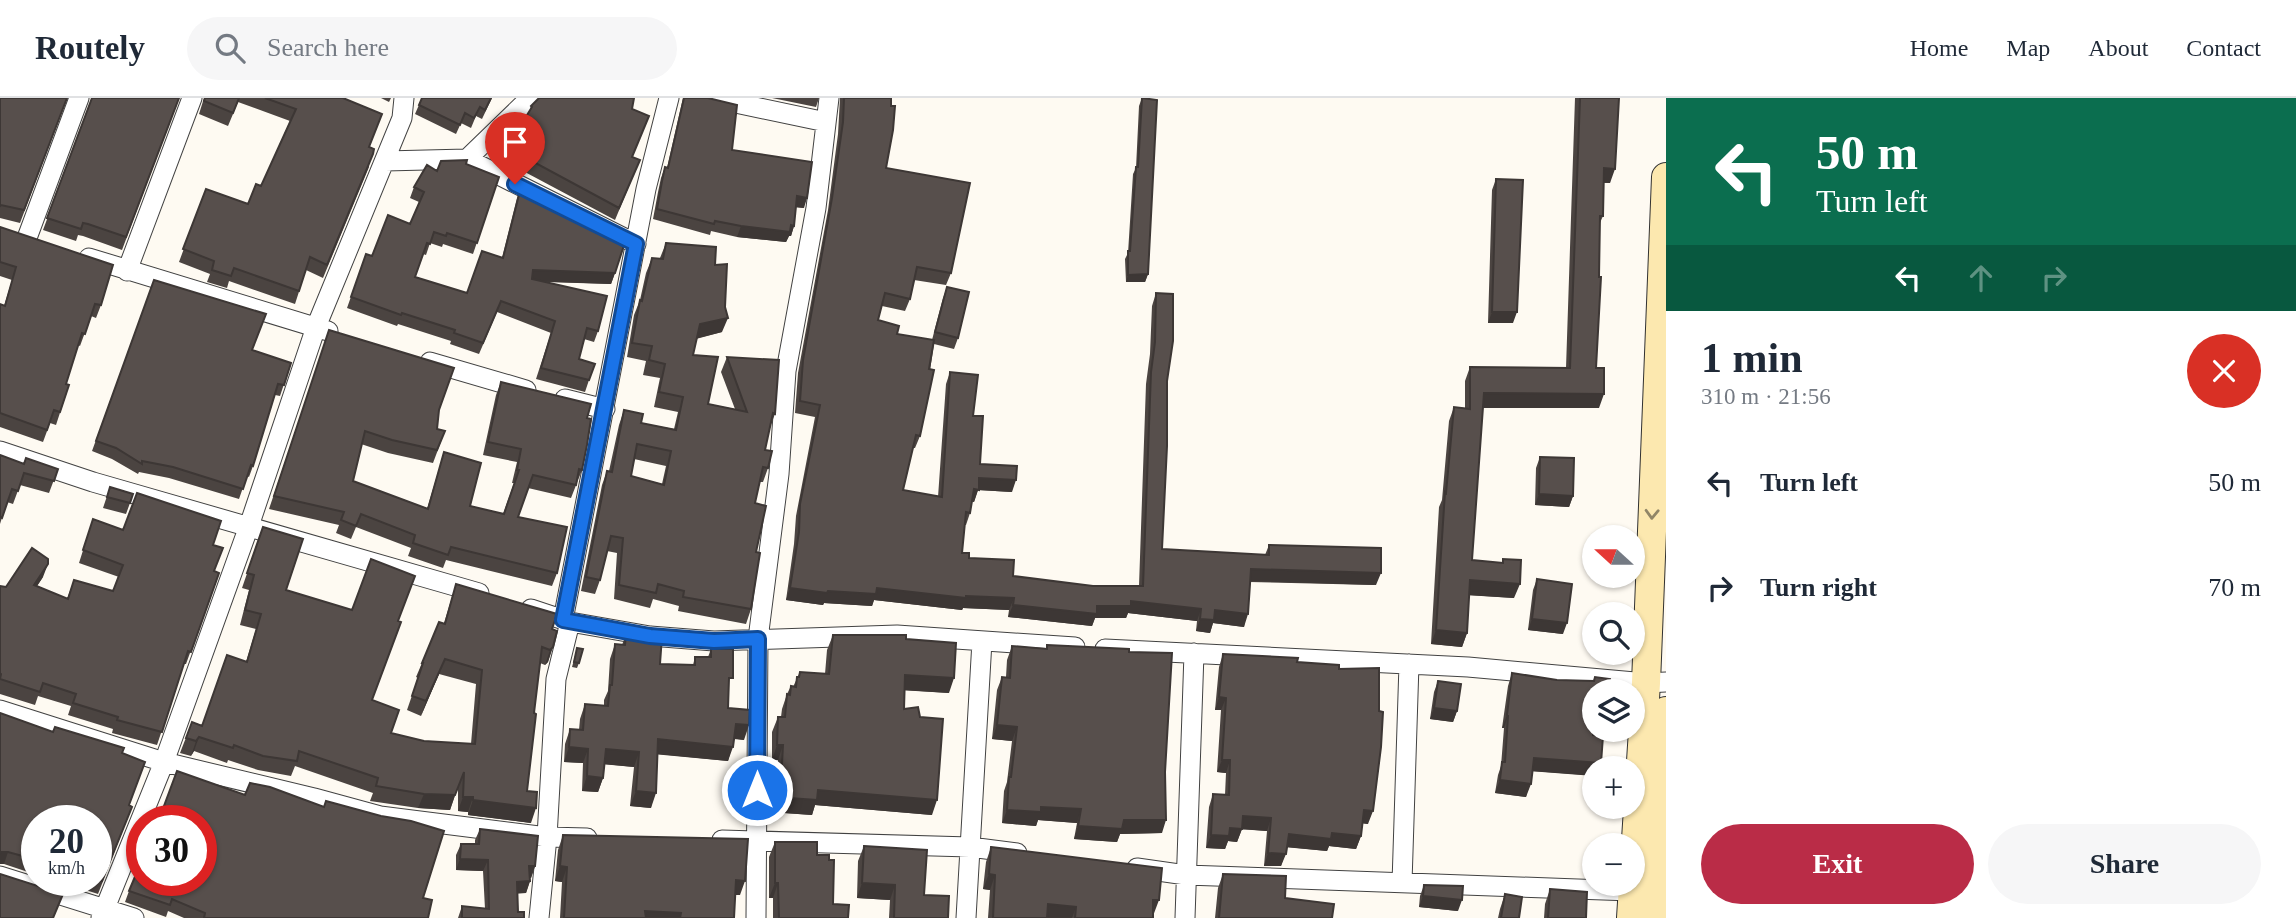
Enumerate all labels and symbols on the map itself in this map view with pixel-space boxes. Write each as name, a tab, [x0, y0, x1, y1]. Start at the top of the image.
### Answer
pin	[485, 112, 545, 184]
one-way arrow	[1645, 509, 1660, 520]
north arrow	[1582, 525, 1645, 588]
position arrow	[720, 753, 794, 827]
speed limit sign: 30	[126, 805, 217, 896]

